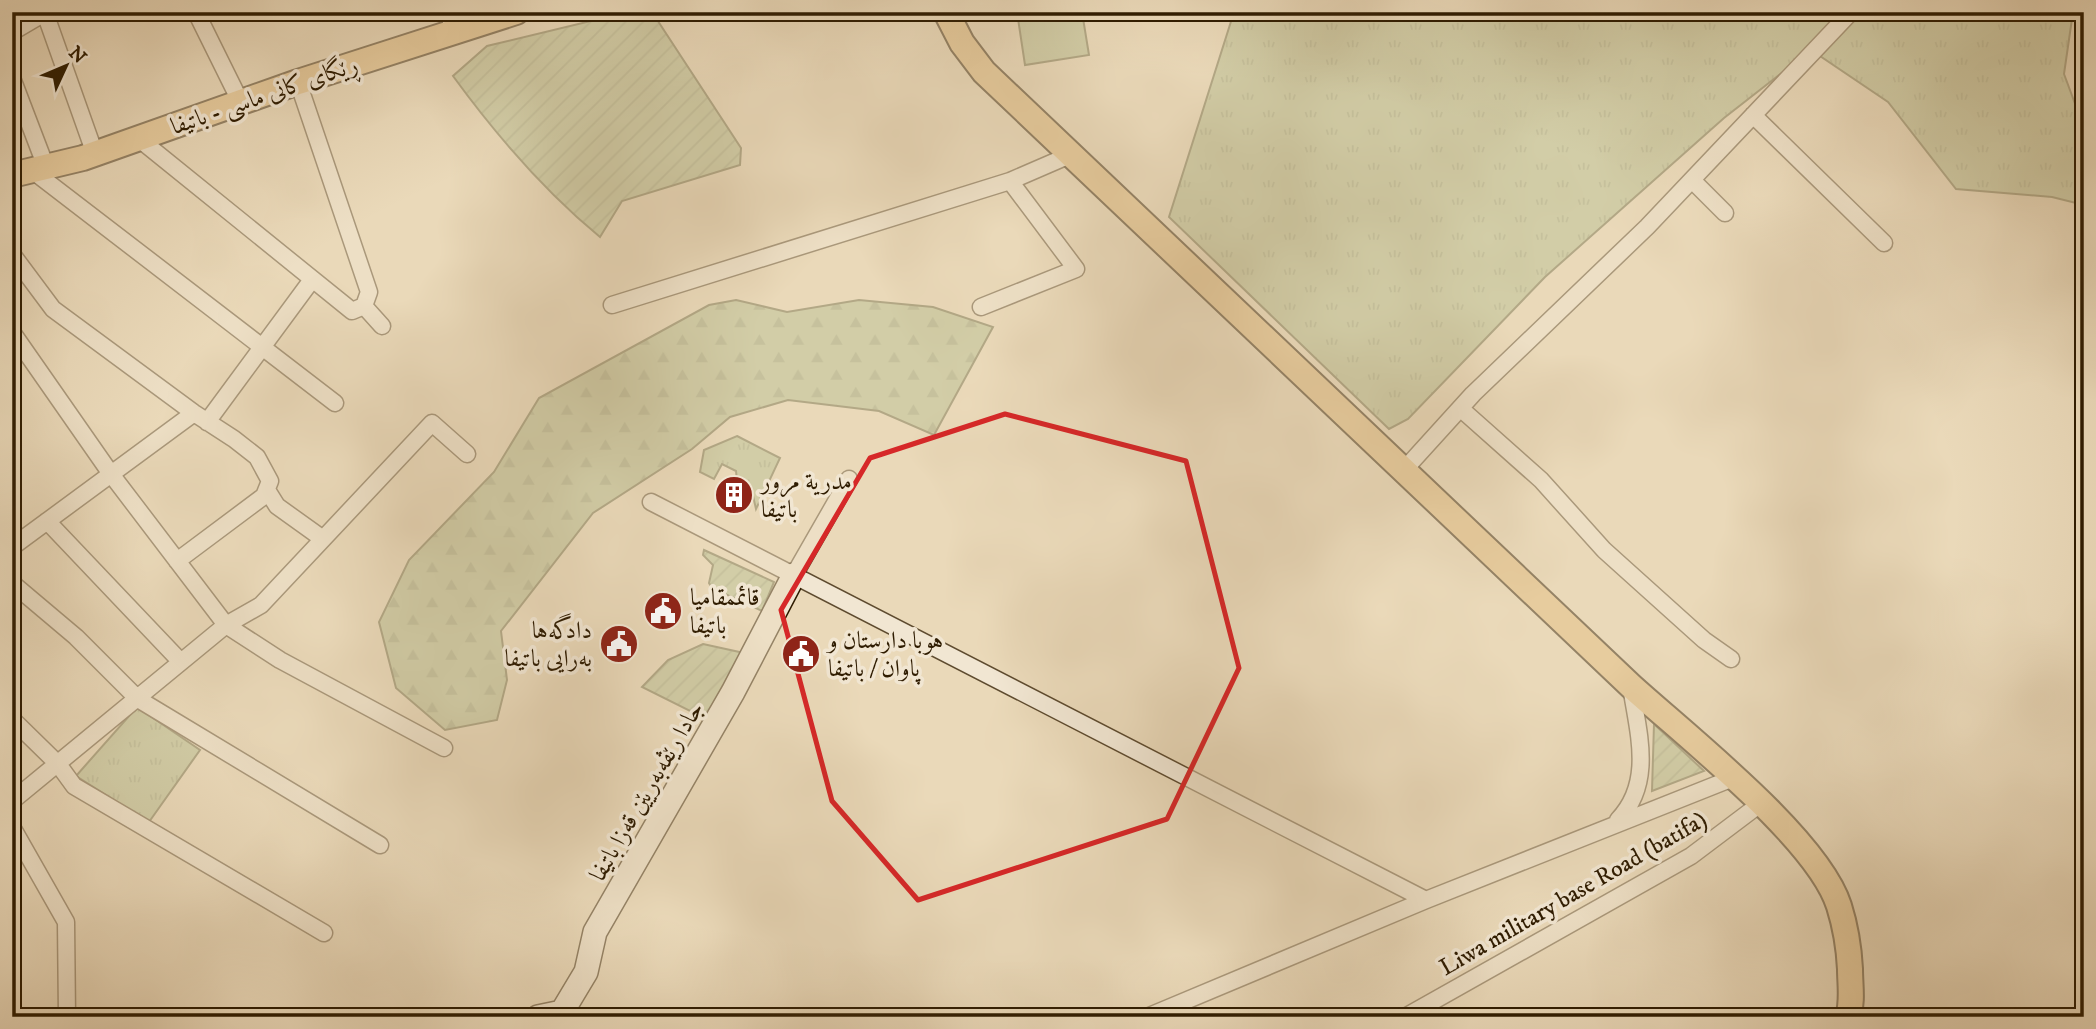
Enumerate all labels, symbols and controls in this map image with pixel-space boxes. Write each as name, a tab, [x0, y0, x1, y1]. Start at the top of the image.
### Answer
north arrow	[32, 32, 102, 102]
text: N	[63, 42, 91, 69]
street label: ڕێگای کانی ماسی - باتيفا	[166, 49, 363, 145]
place label: مدرية مرور باتيفا	[759, 467, 852, 525]
building icon: مدرية مرور باتيفا	[713, 474, 755, 516]
place label: قائممقاميا باتيفا	[690, 583, 759, 641]
public building icon: قائممقاميا باتيفا	[642, 590, 684, 632]
place label: دادگه‌ها به‌رايى باتيفا	[504, 613, 592, 674]
public building icon: دادگه‌ها به‌رايى باتيفا	[598, 623, 640, 665]
place label: هوبا دارستان و پاوان / باتيفا	[825, 626, 943, 685]
public building icon: هوبا دارستان و پاوان / باتيفا	[780, 633, 822, 675]
street label: جادا رێڤه‌به‌ريێن قه‌زا باتيفا	[583, 696, 711, 887]
street label: Liwa military base Road (batifa)	[1434, 805, 1713, 983]

